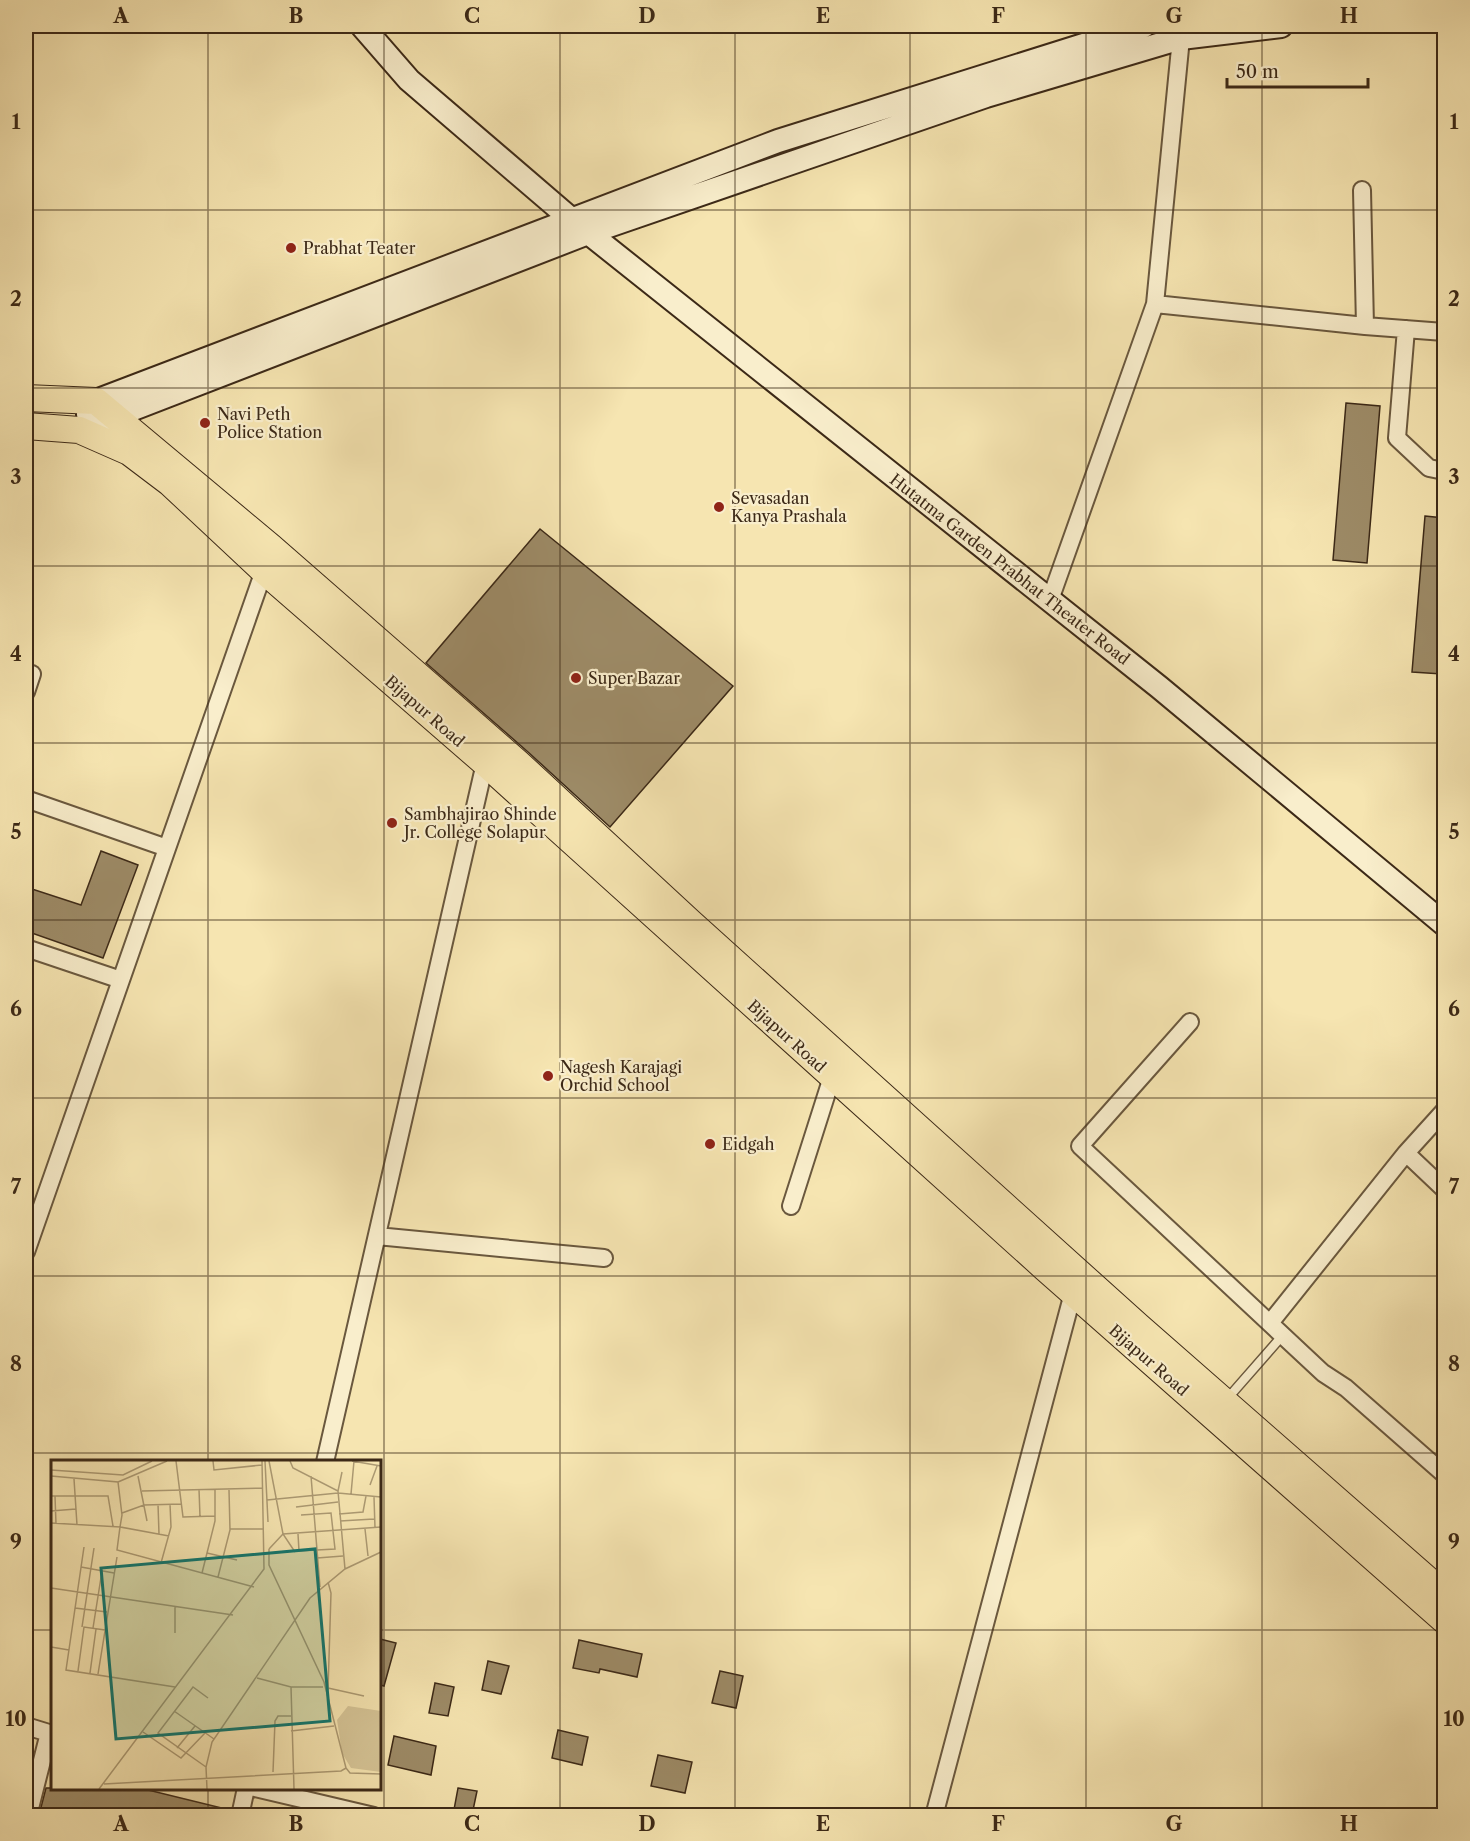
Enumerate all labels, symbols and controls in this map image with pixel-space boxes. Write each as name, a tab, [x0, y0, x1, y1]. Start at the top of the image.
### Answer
text: A	[112, 4, 129, 28]
text: B	[289, 4, 304, 28]
text: C	[464, 4, 480, 28]
text: D	[638, 4, 656, 28]
text: E	[816, 4, 830, 28]
text: F	[991, 4, 1005, 28]
text: G	[1166, 4, 1183, 28]
text: H	[1340, 4, 1358, 28]
scale bar	[1227, 51, 1368, 89]
text: 50 m	[1236, 61, 1279, 83]
text: 1	[12, 110, 21, 134]
text: 1	[1450, 110, 1459, 134]
place label: Prabhat Teater	[303, 238, 416, 258]
marker: Prabhat Teater	[284, 241, 298, 255]
text: 2	[10, 287, 22, 311]
text: 2	[1448, 287, 1460, 311]
place label: Navi Peth Police Station	[217, 404, 322, 442]
marker: Navi Peth Police Station	[198, 416, 212, 430]
text: 3	[10, 465, 22, 489]
text: 3	[1448, 465, 1460, 489]
street label: Hutatma Garden Prabhat Theater Road	[886, 469, 1134, 669]
place label: Sevasadan Kanya Prashala	[731, 488, 847, 526]
marker: Sevasadan Kanya Prashala	[712, 500, 726, 514]
text: 4	[10, 642, 22, 666]
text: 4	[1448, 642, 1460, 666]
place label: Super Bazar	[588, 668, 680, 688]
street label: Bijapur Road	[381, 671, 469, 751]
marker: Super Bazar	[569, 671, 583, 685]
place label: Sambhajirao Shinde Jr. College Solapur	[401, 804, 557, 842]
marker: Sambhajirao Shinde Jr. College Solapur	[385, 816, 399, 830]
text: 5	[10, 820, 22, 844]
text: 5	[1448, 820, 1460, 844]
street label: Bijapur Road	[744, 995, 831, 1077]
text: 6	[10, 997, 22, 1021]
text: 6	[1448, 997, 1460, 1021]
place label: Nagesh Karajagi Orchid School	[560, 1057, 682, 1095]
marker: Nagesh Karajagi Orchid School	[541, 1069, 555, 1083]
place label: Eidgah	[722, 1134, 775, 1154]
marker: Eidgah	[703, 1137, 717, 1151]
text: 7	[11, 1175, 22, 1199]
text: 7	[1449, 1175, 1460, 1199]
street label: Bijapur Road	[1105, 1320, 1193, 1400]
text: 8	[10, 1352, 22, 1376]
text: 8	[1448, 1352, 1460, 1376]
inset map	[51, 1460, 381, 1790]
text: 9	[10, 1530, 22, 1554]
text: 9	[1448, 1530, 1460, 1554]
text: 10	[5, 1707, 27, 1731]
text: 10	[1443, 1707, 1465, 1731]
text: A	[112, 1812, 129, 1836]
text: B	[289, 1812, 304, 1836]
text: C	[464, 1812, 480, 1836]
text: D	[638, 1812, 656, 1836]
text: E	[816, 1812, 830, 1836]
text: F	[991, 1812, 1005, 1836]
text: G	[1166, 1812, 1183, 1836]
text: H	[1340, 1812, 1358, 1836]

